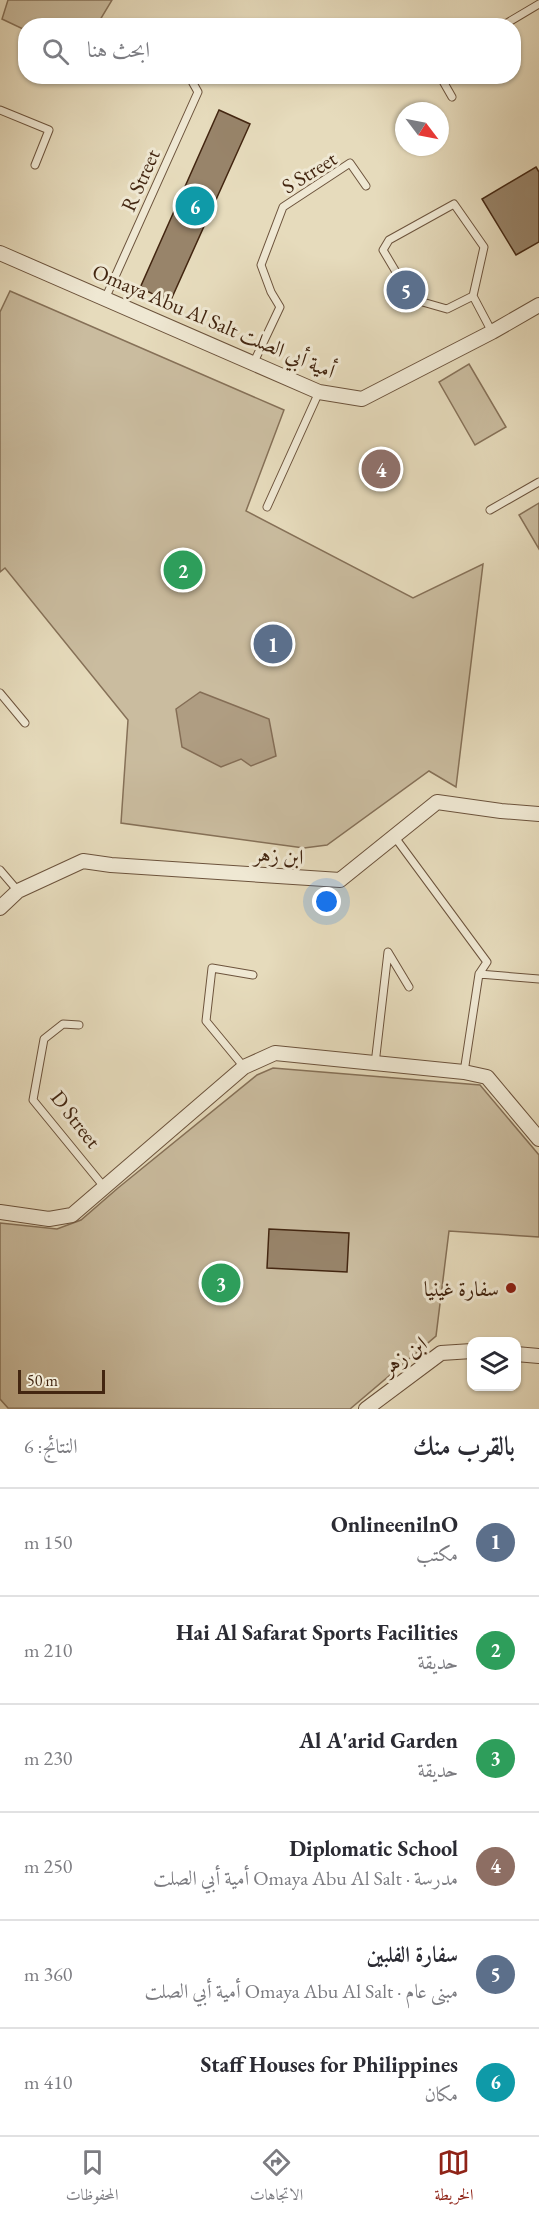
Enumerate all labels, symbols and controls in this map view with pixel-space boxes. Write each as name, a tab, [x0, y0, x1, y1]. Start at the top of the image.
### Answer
search box	[18, 18, 521, 84]
icon: search	[39, 35, 72, 68]
text: ابحث هنا	[87, 35, 150, 64]
north arrow	[395, 102, 449, 156]
street label: R Street	[114, 144, 166, 215]
street label: S Street	[276, 144, 342, 199]
pin: 6	[176, 184, 214, 228]
street label: Omaya Abu Al Salt أمية أبي الصلت	[87, 257, 340, 388]
pin: 5	[386, 268, 426, 312]
pin: 4	[362, 446, 400, 492]
pin: 2	[164, 548, 202, 592]
pin: 1	[254, 622, 292, 666]
street label: ابن زهر	[251, 840, 305, 870]
your location	[312, 887, 341, 916]
street label: D Street	[45, 1085, 107, 1154]
pin: 3	[202, 1260, 240, 1306]
place label: سفارة غينيا	[424, 1275, 499, 1302]
marker: سفارة غينيا	[504, 1281, 518, 1295]
street label: ابن زهر	[374, 1330, 432, 1381]
map controls	[467, 1337, 521, 1391]
button: layers	[467, 1337, 521, 1391]
scale bar	[18, 1367, 105, 1394]
text: 50 m	[27, 1370, 58, 1391]
text: بالقرب منك	[413, 1429, 515, 1463]
text: النتائج: 6	[24, 1433, 78, 1459]
text: OnlineenilnO	[331, 1510, 458, 1539]
text: 150 m	[24, 1529, 72, 1555]
text: 1	[490, 1529, 501, 1555]
text: مكتب	[416, 1541, 458, 1567]
text: Hai Al Safarat Sports Facilities	[176, 1618, 458, 1647]
text: 210 m	[24, 1637, 72, 1663]
text: 2	[490, 1637, 501, 1663]
text: حديقة	[418, 1649, 458, 1675]
text: Al A'arid Garden	[299, 1726, 458, 1755]
text: 230 m	[24, 1745, 72, 1771]
text: 3	[490, 1745, 501, 1771]
text: حديقة	[418, 1757, 458, 1783]
text: Diplomatic School	[289, 1834, 458, 1863]
text: 250 m	[24, 1853, 72, 1879]
text: 4	[490, 1853, 501, 1879]
text: مدرسة · Omaya Abu Al Salt أمية أبي الصلت	[153, 1865, 458, 1891]
text: سفارة الفلبين	[367, 1940, 458, 1969]
text: 360 m	[24, 1961, 72, 1987]
text: 5	[490, 1961, 501, 1987]
text: مبنى عام · Omaya Abu Al Salt أمية أبي الصلت	[144, 1978, 458, 2004]
text: Staff Houses for Philippines	[200, 2050, 458, 2079]
text: 410 m	[24, 2069, 72, 2095]
text: 6	[490, 2069, 501, 2095]
text: مكان	[424, 2081, 458, 2107]
tab: المحفوظات	[66, 2146, 118, 2210]
tab: الاتجاهات	[250, 2146, 303, 2210]
tab: الخريطة	[434, 2146, 473, 2210]

